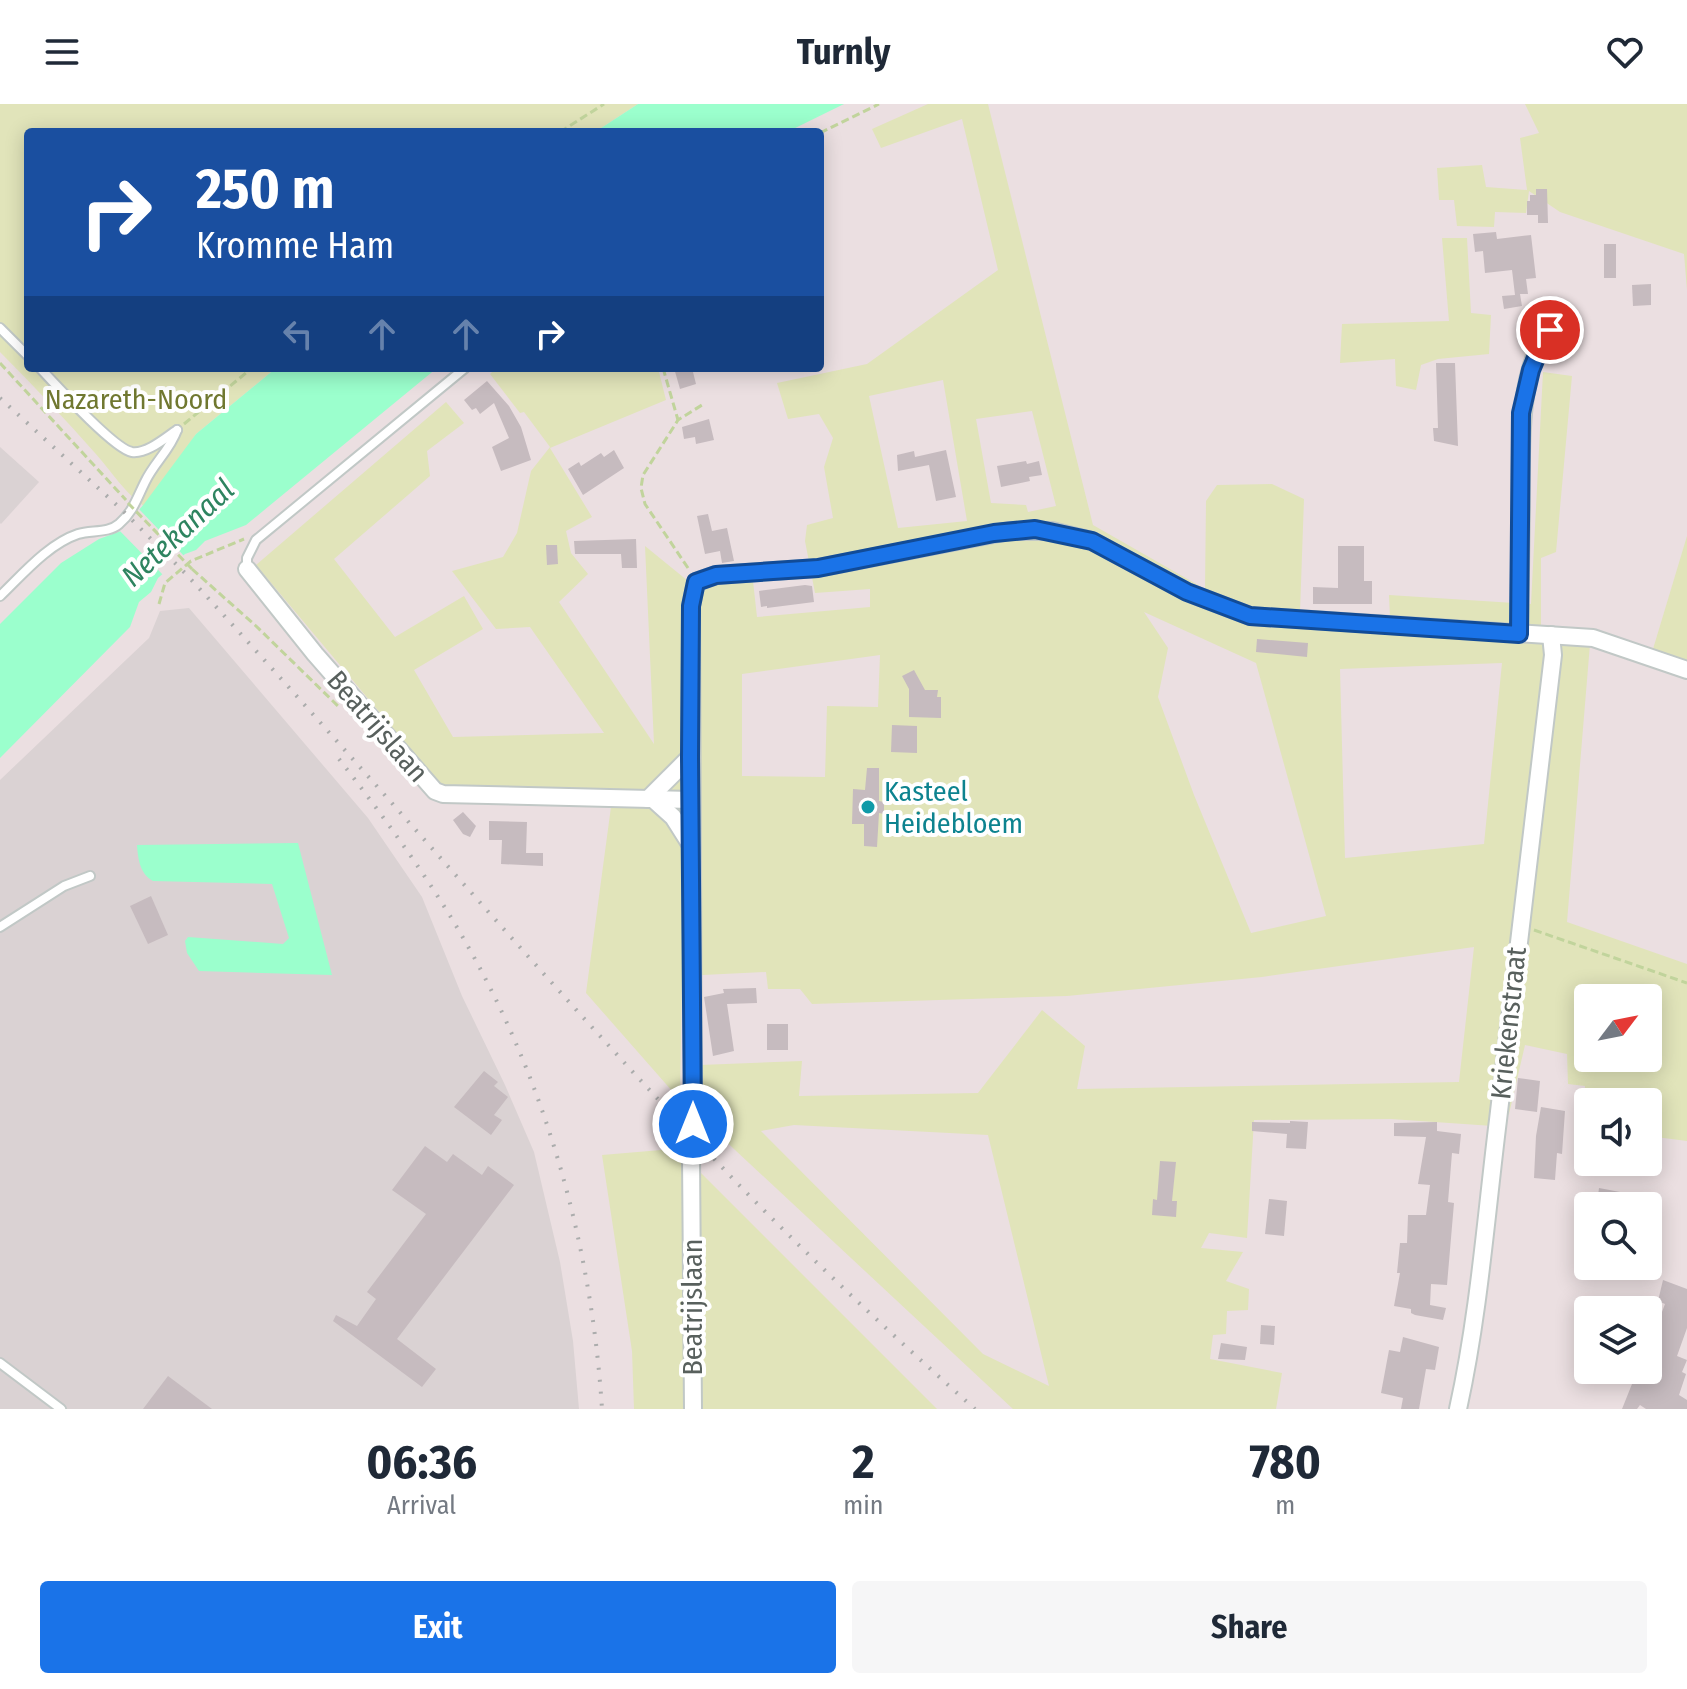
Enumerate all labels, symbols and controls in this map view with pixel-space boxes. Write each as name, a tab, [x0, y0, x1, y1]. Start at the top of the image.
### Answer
icon: menu	[40, 30, 84, 74]
text: Turnly	[797, 30, 890, 74]
icon: heart	[1603, 30, 1647, 74]
text: 250 m	[196, 156, 334, 223]
icon: right	[64, 160, 168, 264]
text: Kromme Ham	[196, 224, 394, 268]
pin	[1516, 296, 1584, 364]
icon: arrive	[1528, 308, 1572, 352]
icon: left	[276, 312, 320, 356]
icon: ahead	[360, 312, 404, 356]
icon: ahead	[444, 312, 488, 356]
icon: right	[528, 312, 572, 356]
park label: Nazareth-Noord	[45, 383, 227, 416]
water label: Netekanaal	[114, 472, 242, 594]
street label: Beatrijslaan	[320, 664, 435, 789]
place label: Kasteel Heidebloem	[884, 775, 1023, 840]
marker: Kasteel Heidebloem	[859, 798, 877, 816]
street label: Kriekenstraat	[1484, 944, 1533, 1101]
north arrow	[1574, 984, 1662, 1072]
map controls	[1574, 984, 1662, 1384]
position arrow	[651, 1082, 735, 1166]
button: sound	[1574, 1088, 1662, 1176]
button: search	[1574, 1192, 1662, 1280]
street label: Beatrijslaan	[676, 1239, 709, 1375]
button: layers	[1574, 1296, 1662, 1384]
text: 06:36	[366, 1433, 477, 1491]
text: 2	[852, 1433, 874, 1491]
text: 780	[1250, 1433, 1321, 1491]
text: Arrival	[387, 1490, 456, 1521]
text: min	[843, 1490, 883, 1521]
text: m	[1275, 1490, 1295, 1521]
button: Exit	[40, 1581, 836, 1673]
button: Share	[852, 1581, 1647, 1673]

